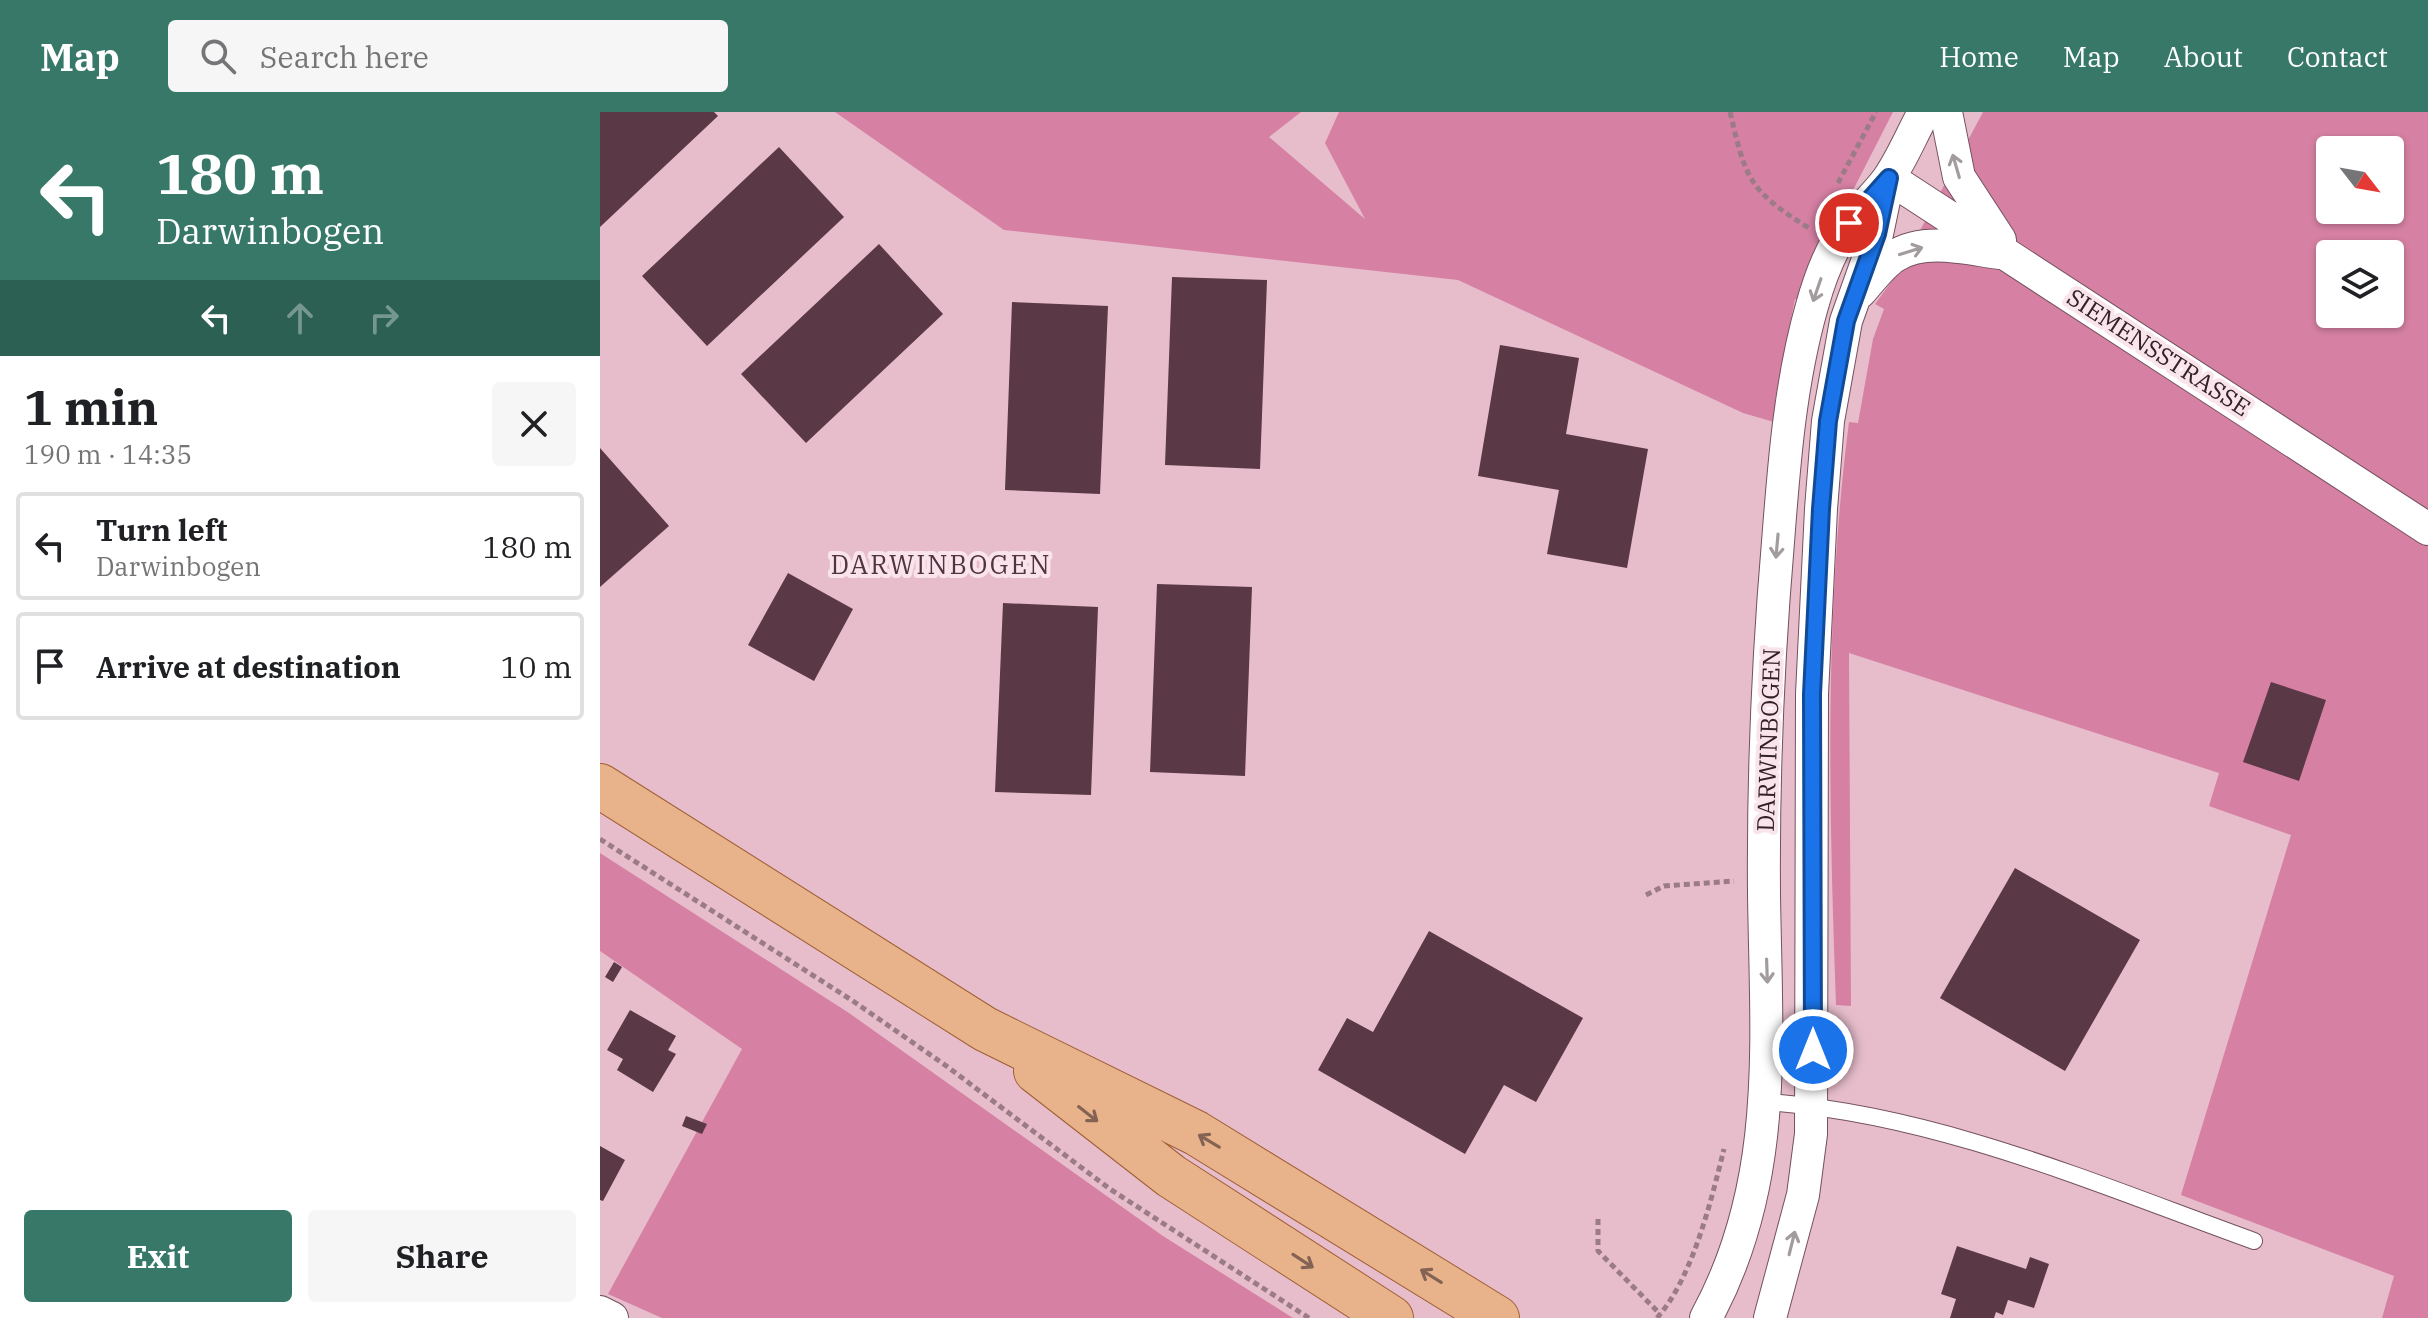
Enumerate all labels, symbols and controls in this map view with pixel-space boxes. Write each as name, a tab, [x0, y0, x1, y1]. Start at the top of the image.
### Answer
search box	[168, 20, 728, 92]
text: Map	[40, 32, 120, 81]
icon: search	[196, 34, 240, 78]
text: Search here	[260, 37, 429, 76]
text: Home	[1939, 38, 2019, 75]
text: Map	[2063, 38, 2120, 75]
text: About	[2164, 38, 2243, 75]
text: Contact	[2287, 38, 2388, 75]
north arrow	[2316, 136, 2404, 224]
map controls	[2316, 136, 2404, 328]
text: 180 m	[156, 137, 324, 209]
icon: left	[24, 144, 128, 248]
one-way arrow	[1948, 153, 1963, 179]
pin	[1815, 189, 1883, 257]
icon: arrive	[1827, 201, 1871, 245]
text: Darwinbogen	[156, 207, 384, 254]
button: layers	[2316, 240, 2404, 328]
one-way arrow	[1897, 243, 1923, 258]
one-way arrow	[1809, 277, 1824, 302]
street label: SIEMENSSTRASSE	[2061, 281, 2257, 423]
icon: left	[194, 296, 238, 340]
icon: ahead	[278, 296, 322, 340]
icon: right	[362, 296, 406, 340]
text: 1 min	[24, 376, 158, 438]
button: close	[492, 382, 576, 466]
text: 190 m · 14:35	[24, 437, 192, 471]
text: Turn left	[96, 510, 228, 549]
icon: left	[28, 524, 72, 568]
text: 180 m	[482, 527, 572, 566]
one-way arrow	[1769, 532, 1784, 559]
district label: DARWINBOGEN	[831, 547, 1051, 581]
text: Darwinbogen	[96, 549, 261, 583]
icon: arrive	[28, 644, 72, 688]
text: Arrive at destination	[96, 647, 401, 686]
text: 10 m	[500, 647, 572, 686]
street label: DARWINBOGEN	[1749, 648, 1787, 832]
one-way arrow	[1759, 957, 1774, 984]
position arrow	[1771, 1008, 1855, 1092]
one-way arrow	[1077, 1105, 1098, 1122]
one-way arrow	[1198, 1133, 1221, 1149]
button: Exit	[24, 1210, 292, 1302]
button: Share	[308, 1210, 576, 1302]
one-way arrow	[1785, 1231, 1800, 1257]
one-way arrow	[1291, 1253, 1314, 1269]
one-way arrow	[1420, 1268, 1443, 1284]

